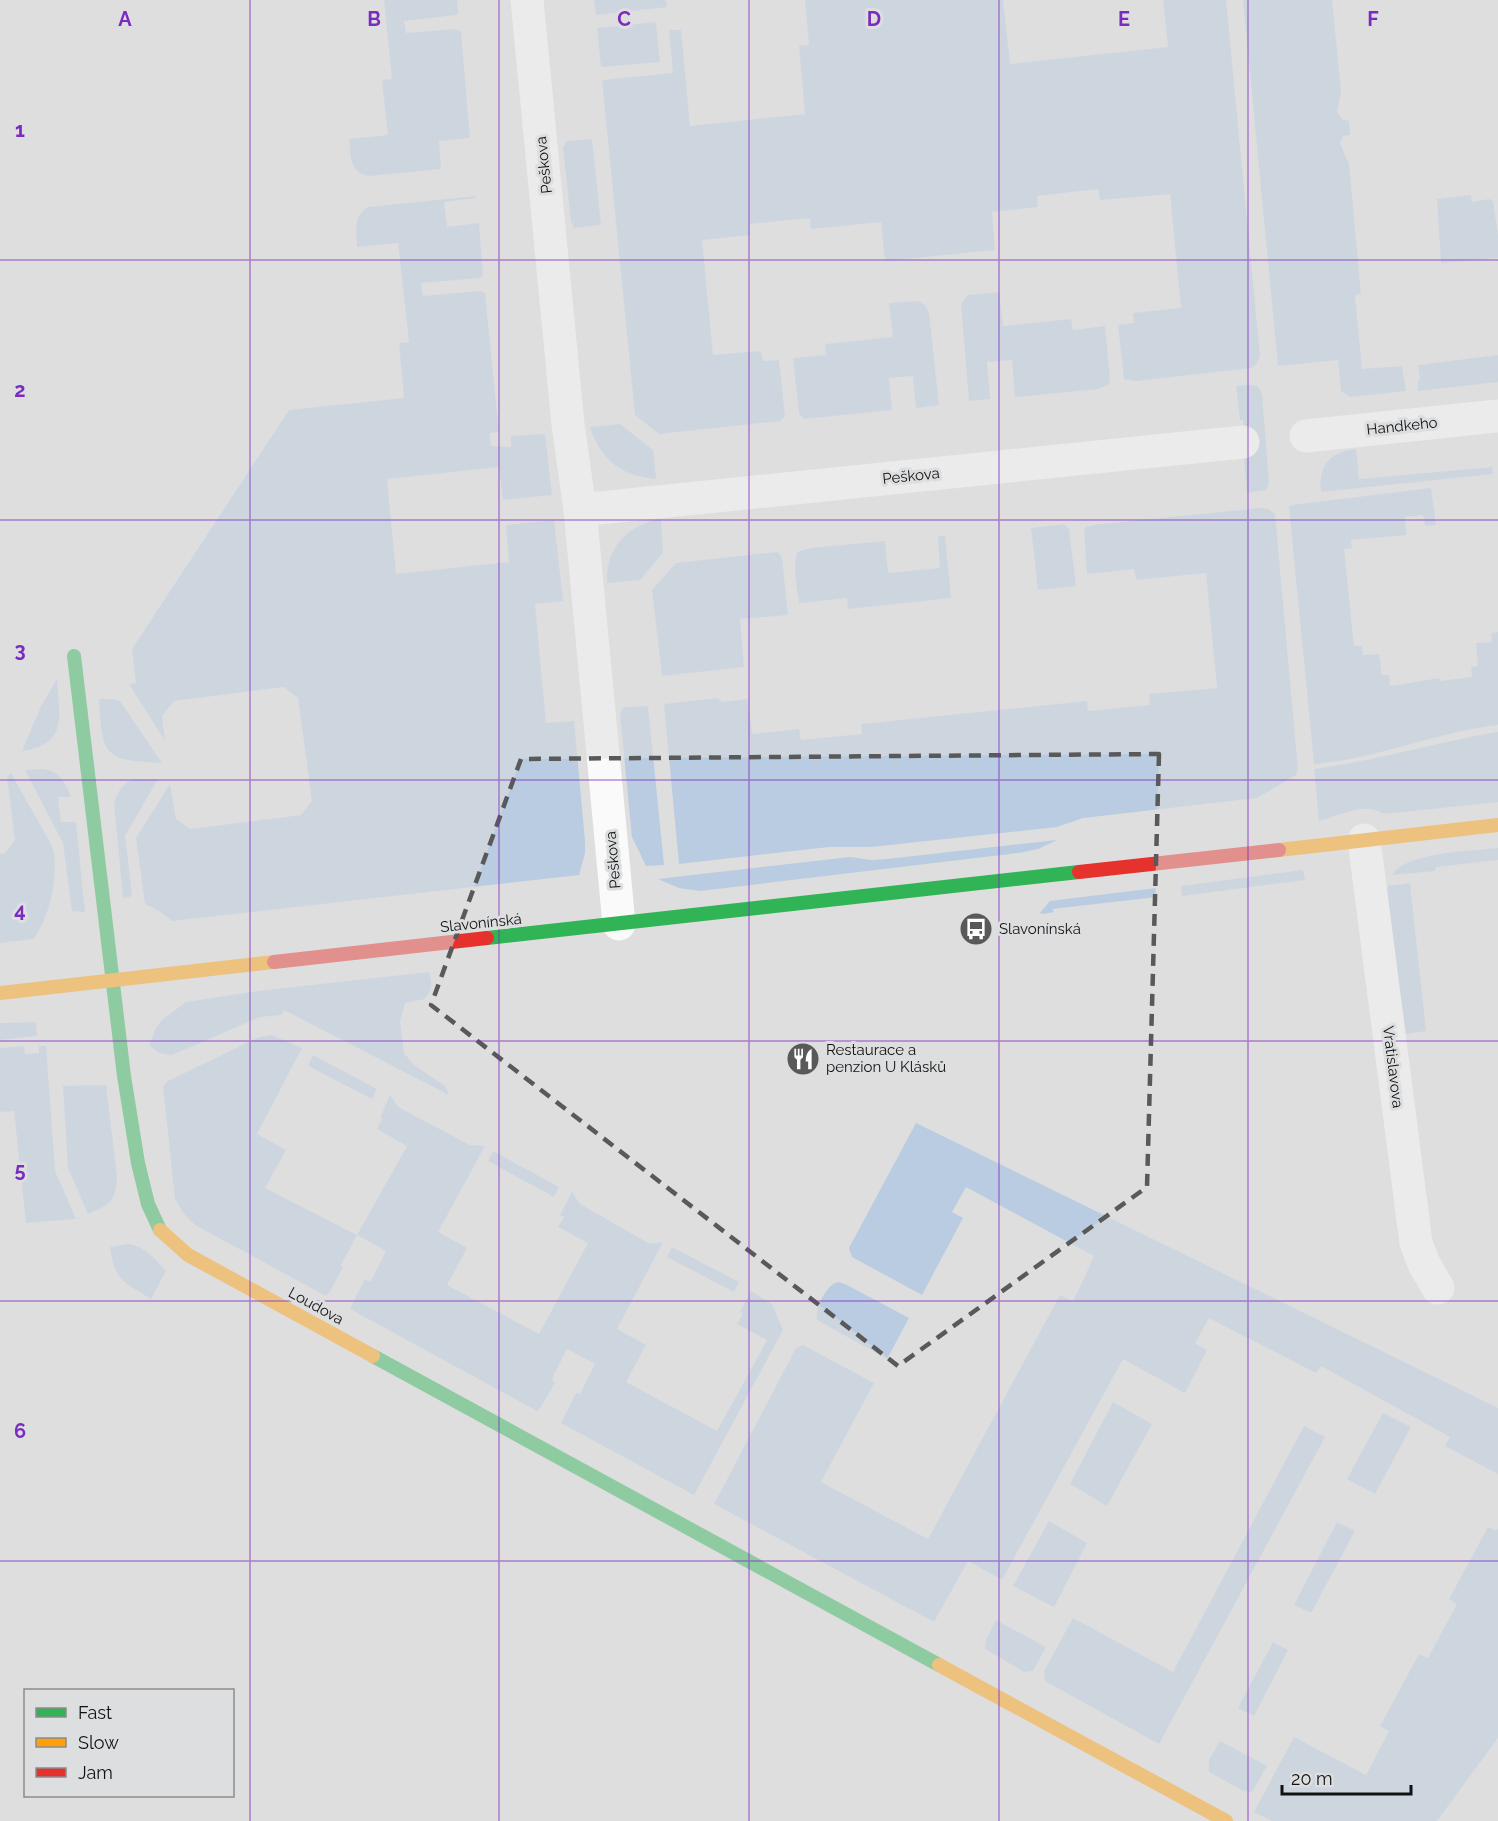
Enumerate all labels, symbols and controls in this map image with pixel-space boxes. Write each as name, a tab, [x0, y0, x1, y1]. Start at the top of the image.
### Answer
text: A	[118, 7, 132, 31]
text: B	[367, 7, 381, 31]
text: C	[617, 7, 631, 31]
text: D	[867, 7, 881, 31]
text: E	[1118, 7, 1130, 31]
text: F	[1367, 7, 1379, 31]
text: 1	[15, 118, 25, 142]
street label: Peškova	[532, 136, 556, 194]
text: 2	[14, 378, 26, 402]
street label: Handkeho	[1366, 413, 1438, 439]
street label: Peškova	[882, 464, 940, 488]
text: 3	[14, 638, 26, 662]
street label: Peškova	[602, 831, 624, 889]
text: 4	[14, 898, 26, 922]
street label: Slavonínská	[439, 910, 523, 936]
bus stop icon: Slavonínská	[958, 911, 994, 947]
place label: Slavonínská	[999, 920, 1081, 938]
street label: Vratislavova	[1379, 1025, 1407, 1109]
restaurant icon: Restaurace a penzion U Klásků	[785, 1041, 821, 1077]
place label: Restaurace a penzion U Klásků	[826, 1041, 946, 1076]
text: 5	[14, 1158, 26, 1182]
street label: Loudova	[285, 1283, 347, 1329]
text: 6	[14, 1419, 26, 1443]
legend	[24, 1689, 234, 1797]
text: Fast	[78, 1702, 112, 1723]
text: Slow	[78, 1732, 119, 1753]
scale bar	[1282, 1758, 1411, 1796]
text: Jam	[78, 1762, 113, 1783]
text: 20 m	[1291, 1768, 1333, 1789]

